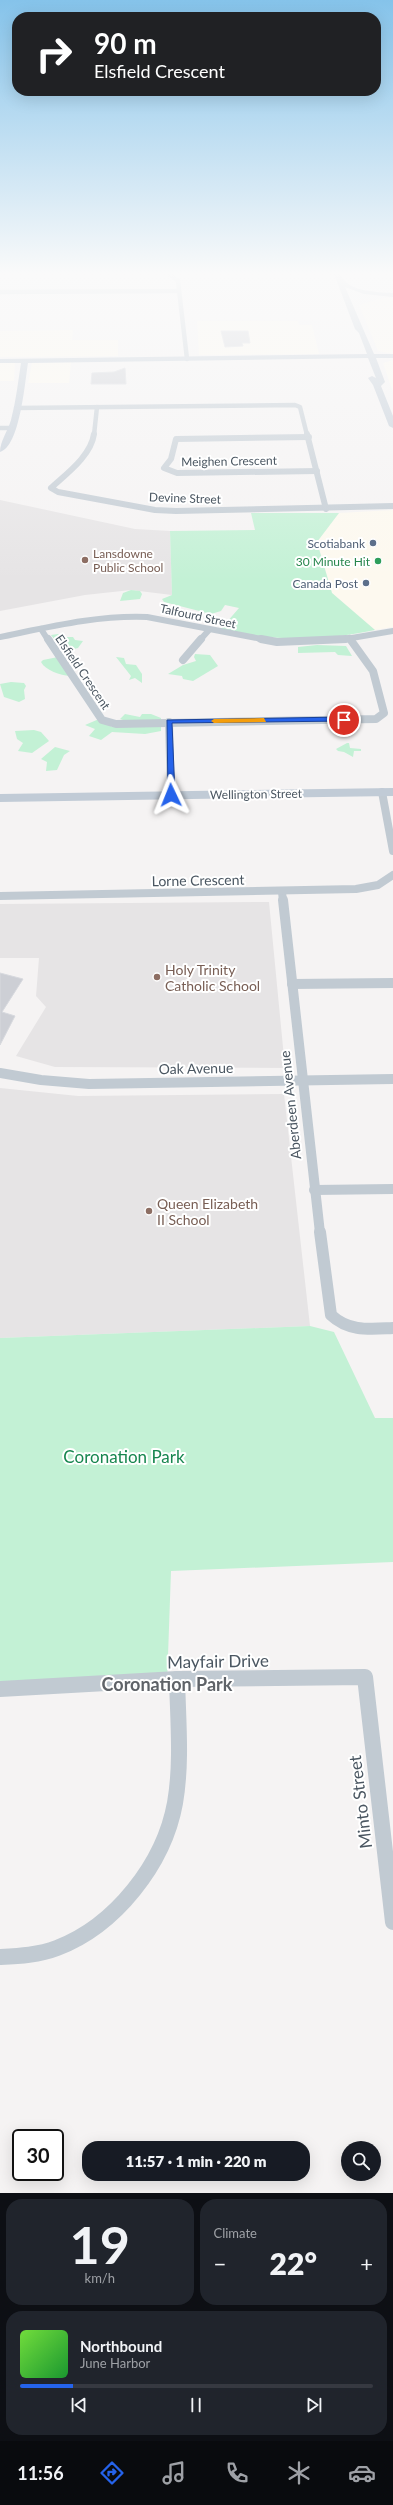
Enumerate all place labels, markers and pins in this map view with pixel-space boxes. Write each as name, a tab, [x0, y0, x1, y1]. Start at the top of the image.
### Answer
place label: Scotiabank	[307, 536, 366, 551]
marker: Scotiabank	[368, 538, 378, 548]
place label: Lansdowne Public School	[93, 546, 163, 575]
place label: 30 Minute Hit	[296, 554, 371, 569]
marker: Lansdowne Public School	[80, 555, 90, 565]
marker: 30 Minute Hit	[373, 556, 383, 566]
place label: Canada Post	[292, 576, 359, 591]
marker: Canada Post	[361, 578, 371, 588]
pin	[327, 703, 361, 737]
place label: Holy Trinity Catholic School	[165, 961, 260, 994]
marker: Holy Trinity Catholic School	[152, 972, 162, 982]
place label: Queen Elizabeth II School	[157, 1195, 258, 1228]
marker: Queen Elizabeth II School	[144, 1206, 154, 1216]

